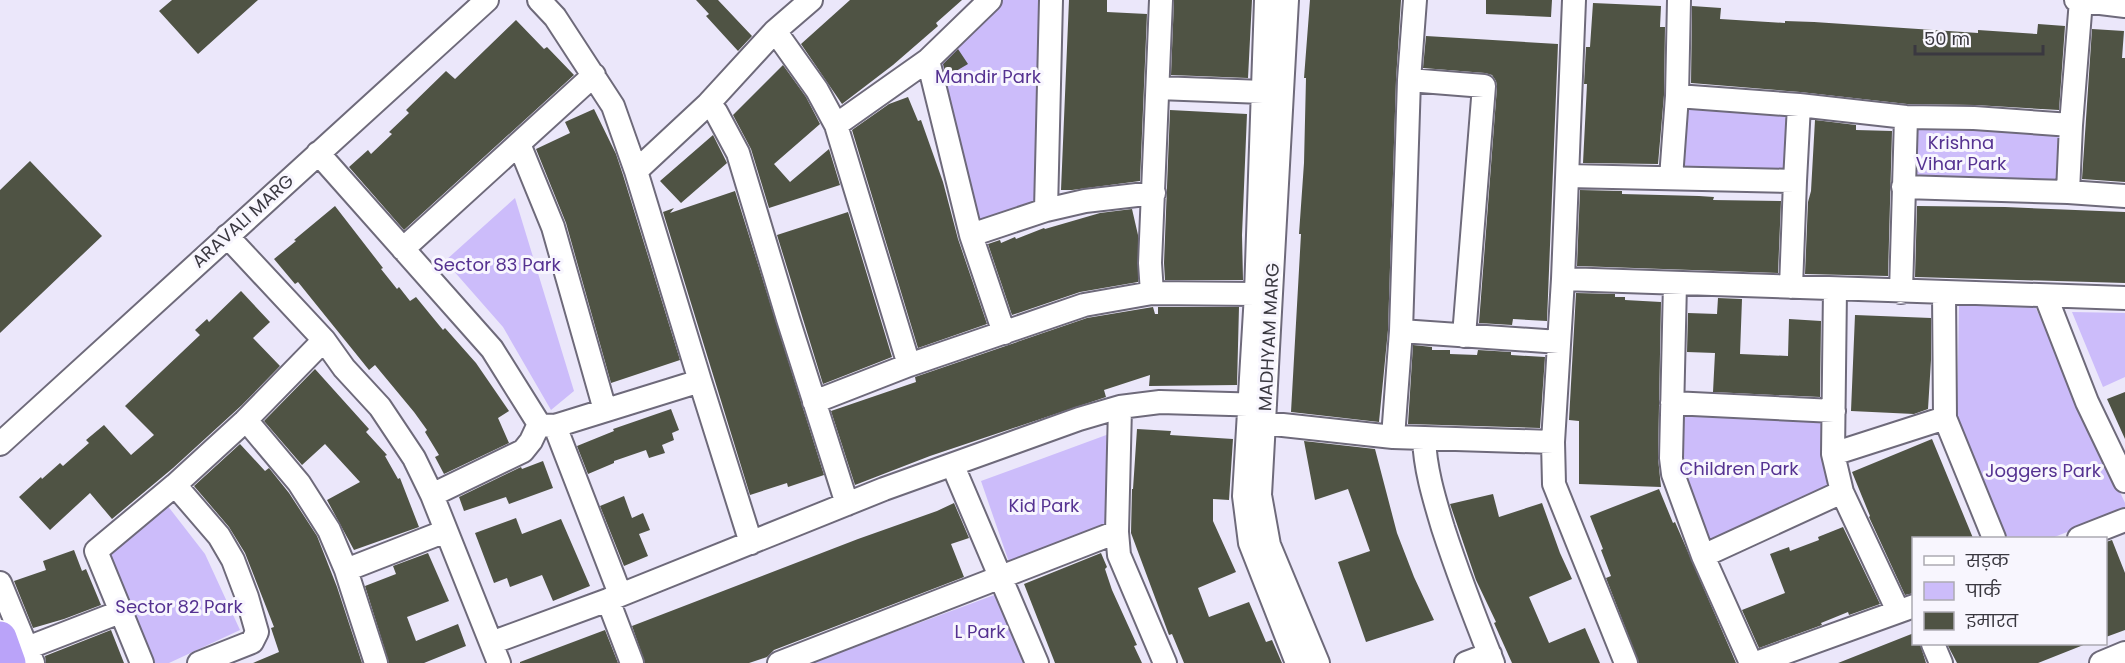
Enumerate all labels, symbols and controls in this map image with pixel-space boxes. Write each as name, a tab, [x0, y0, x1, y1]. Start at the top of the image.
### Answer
scale bar	[1915, 18, 2042, 56]
text: 50 m	[1924, 26, 1970, 51]
park label: Mandir Park	[935, 64, 1042, 89]
park label: Krishna Vihar Park	[1916, 130, 2007, 176]
street label: ARAVALI MARG	[186, 168, 299, 273]
park label: Sector 83 Park	[433, 252, 562, 277]
street label: MADHYAM MARG	[1252, 262, 1285, 412]
park label: Children Park	[1679, 456, 1799, 481]
park label: Joggers Park	[1985, 458, 2102, 483]
park label: Kid Park	[1009, 493, 1080, 518]
legend	[1912, 537, 2107, 645]
text: सड़क	[1965, 548, 2010, 573]
text: पार्क	[1965, 578, 2002, 603]
park label: Sector 82 Park	[115, 594, 243, 619]
text: इमारत	[1965, 608, 2019, 633]
park label: L Park	[954, 619, 1006, 644]

